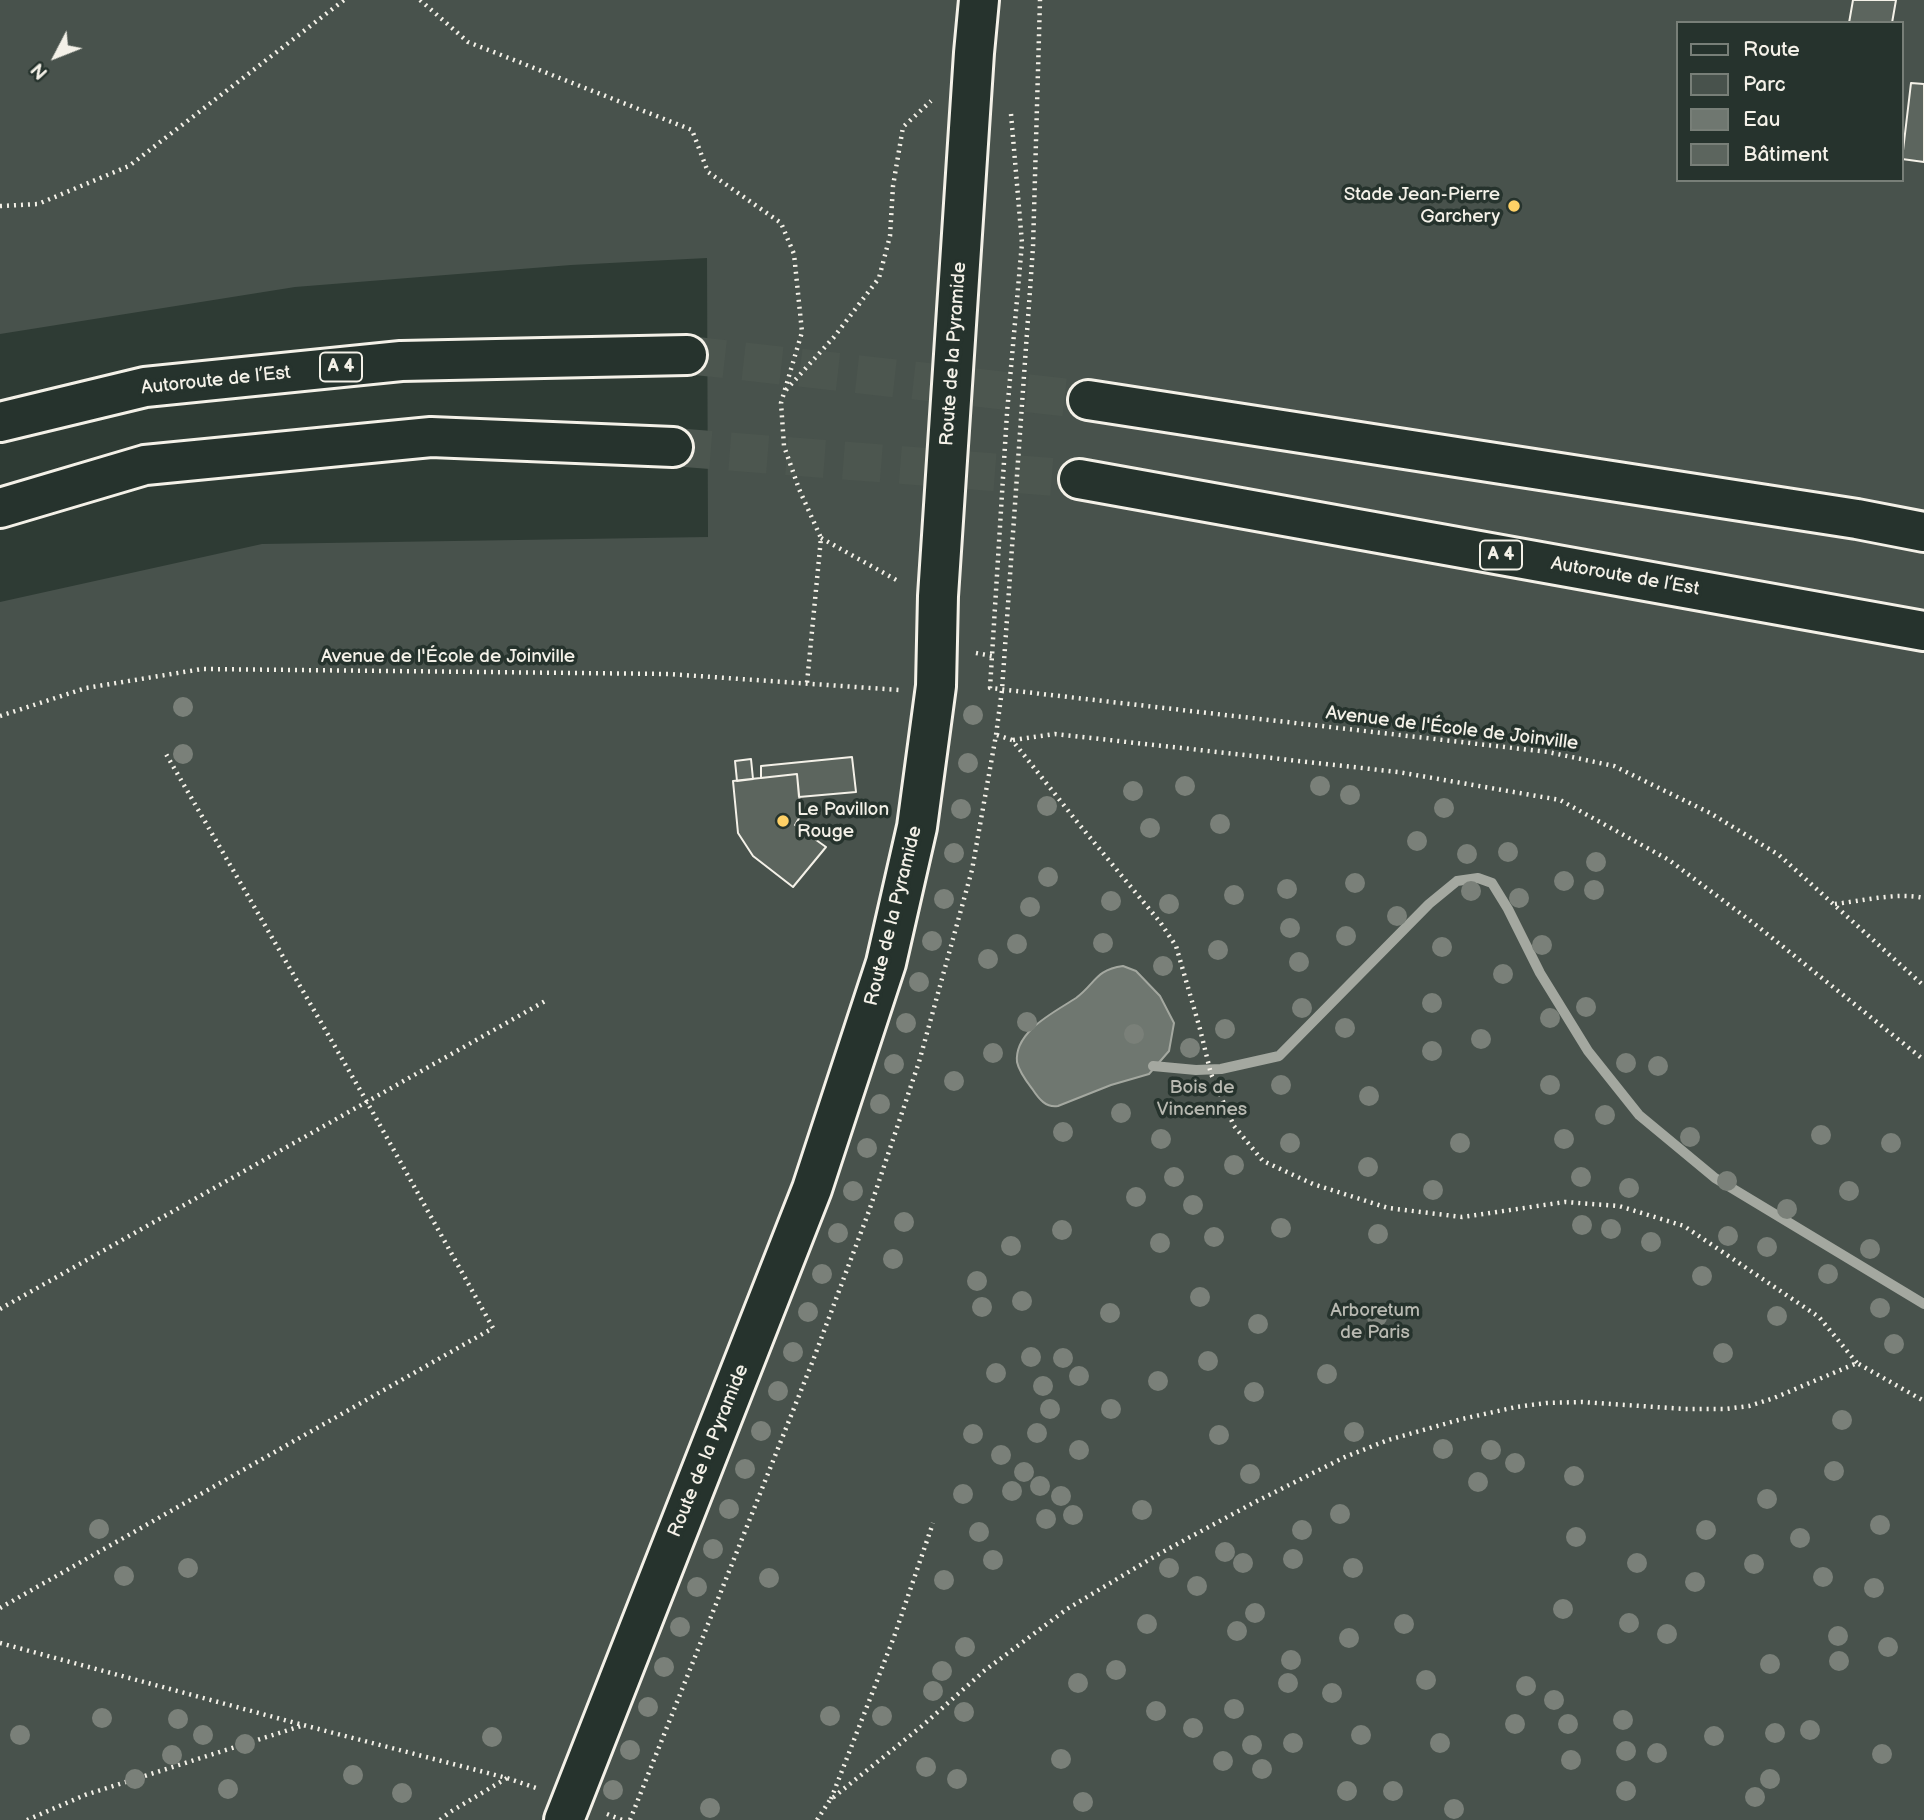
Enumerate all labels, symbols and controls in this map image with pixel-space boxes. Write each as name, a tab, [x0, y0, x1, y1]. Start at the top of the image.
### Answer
north arrow	[21, 21, 91, 91]
legend	[1675, 21, 1903, 182]
text: Route	[1743, 37, 1800, 62]
text: N	[27, 57, 53, 83]
text: Parc	[1743, 72, 1786, 97]
text: Eau	[1743, 107, 1780, 132]
text: Bâtiment	[1743, 142, 1829, 167]
place label: Stade Jean-Pierre Garchery	[1344, 184, 1500, 228]
marker: Stade Jean-Pierre Garchery	[1506, 198, 1522, 214]
street label: Route de la Pyramide	[936, 261, 972, 447]
road number: A 4	[320, 352, 362, 382]
street label: Autoroute de l’Est	[140, 362, 292, 400]
road number: A 4	[1480, 540, 1522, 570]
street label: Autoroute de l’Est	[1549, 553, 1701, 601]
street label: Avenue de l'École de Joinville	[321, 646, 575, 668]
street label: Avenue de l'École de Joinville	[1324, 702, 1580, 756]
place label: Le Pavillon Rouge	[797, 799, 889, 843]
marker: Le Pavillon Rouge	[775, 813, 791, 829]
street label: Route de la Pyramide	[861, 824, 927, 1008]
park label: Bois de Vincennes	[1157, 1077, 1247, 1121]
park label: Arboretum de Paris	[1330, 1300, 1420, 1344]
street label: Route de la Pyramide	[664, 1361, 754, 1541]

